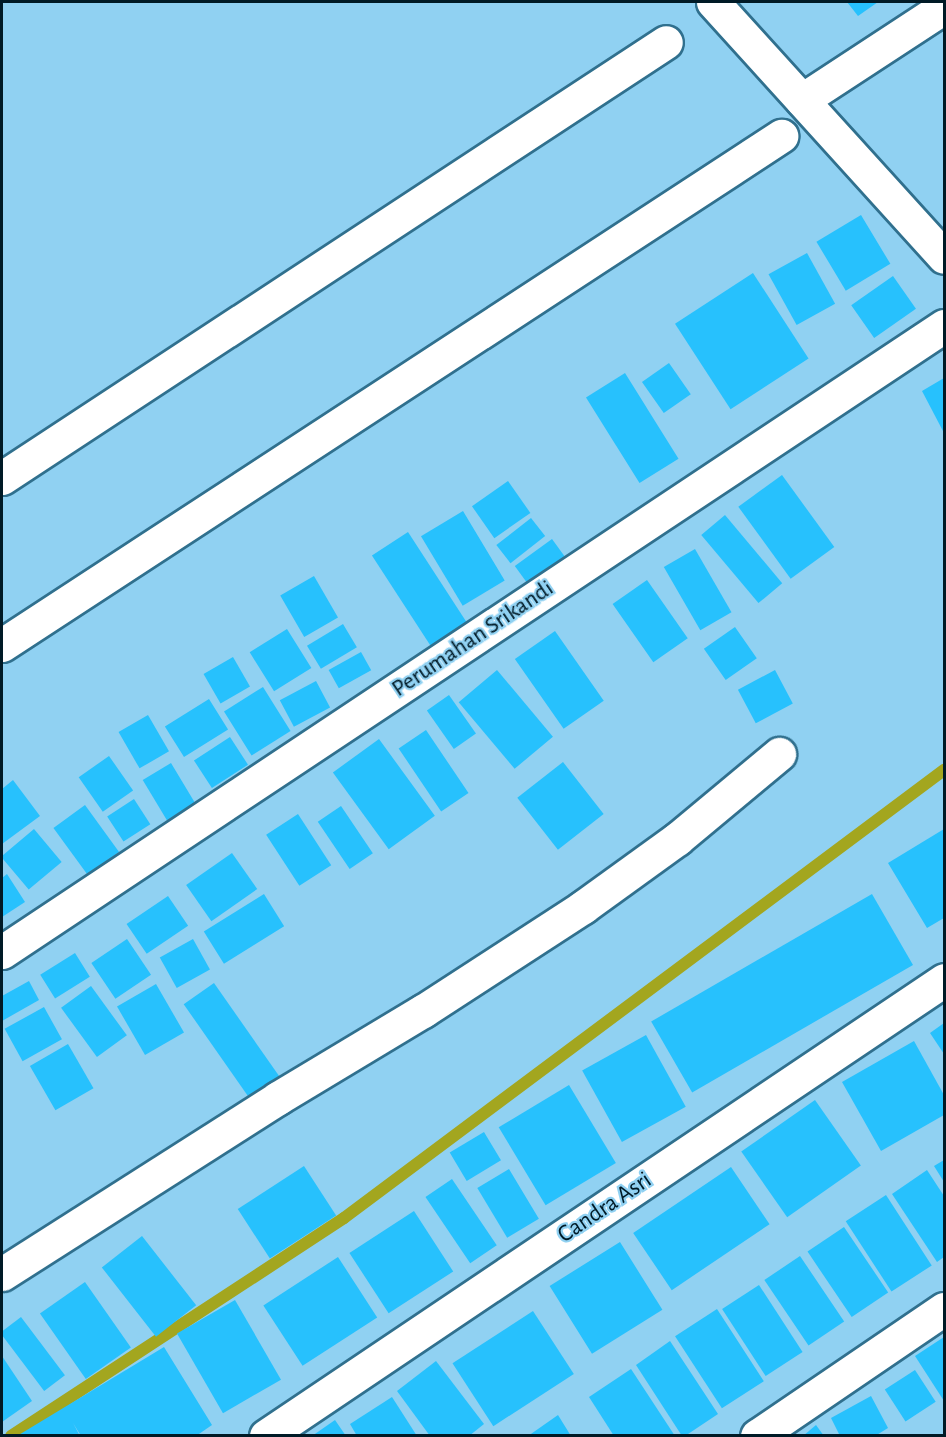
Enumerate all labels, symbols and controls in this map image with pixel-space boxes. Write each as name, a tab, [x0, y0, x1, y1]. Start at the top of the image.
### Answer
street label: Perumahan Srikandi	[387, 574, 559, 704]
street label: Candra Asri	[553, 1166, 657, 1250]

